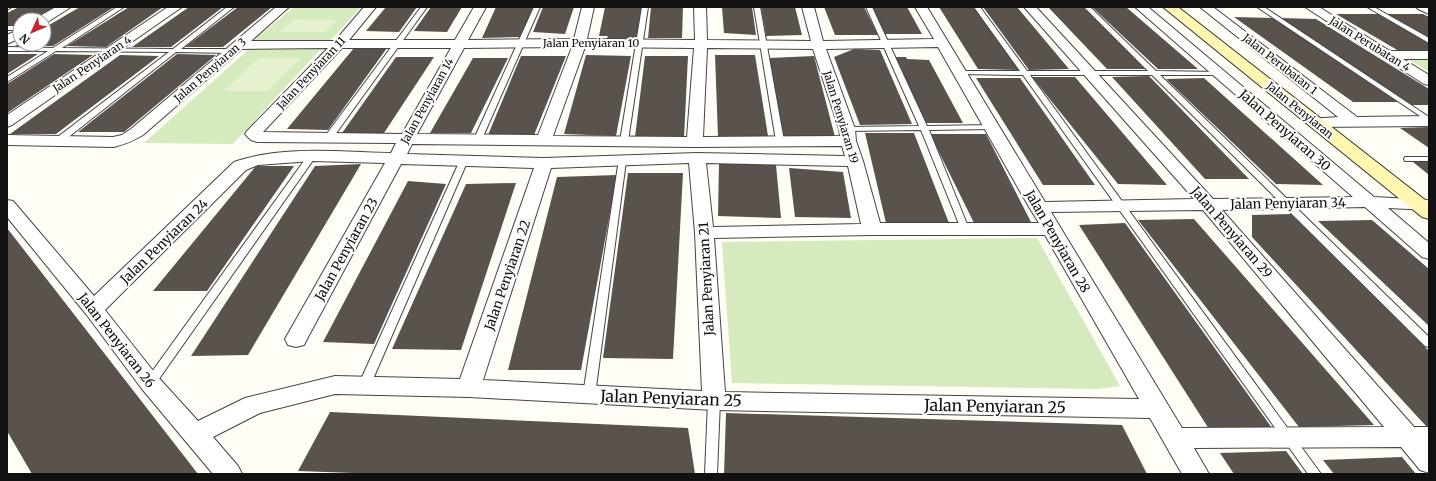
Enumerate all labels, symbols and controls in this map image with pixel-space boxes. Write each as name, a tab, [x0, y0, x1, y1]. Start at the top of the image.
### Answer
north arrow	[12, 12, 52, 52]
street label: Jalan Perubatan 4	[1326, 13, 1413, 75]
street label: Jalan Perubatan 1	[1239, 30, 1320, 97]
text: N	[17, 31, 33, 47]
street label: Jalan Penyiaran 4	[49, 32, 134, 96]
street label: Jalan Penyiaran 11	[273, 34, 348, 113]
street label: Jalan Penyiaran 3	[170, 35, 249, 106]
street label: Jalan Penyiaran 10	[542, 36, 639, 50]
street label: Jalan Penyiaran 14	[397, 55, 457, 147]
street label: Jalan Penyiaran 19	[820, 68, 862, 165]
street label: Jalan Penyiaran	[1263, 78, 1337, 142]
street label: Jalan Penyiaran 30	[1235, 85, 1334, 175]
street label: Jalan Penyiaran 29	[1187, 182, 1276, 282]
street label: Jalan Penyiaran 28	[1021, 186, 1094, 296]
street label: Jalan Penyiaran 34	[1229, 194, 1346, 213]
street label: Jalan Penyiaran 24	[116, 195, 212, 288]
street label: Jalan Penyiaran 23	[311, 195, 382, 305]
street label: Jalan Penyiaran 22	[480, 217, 534, 334]
street label: Jalan Penyiaran 21	[695, 222, 718, 337]
street label: Jalan Penyiaran 26	[74, 289, 159, 391]
street label: Jalan Penyiaran 25	[599, 385, 742, 410]
street label: Jalan Penyiaran 25	[923, 395, 1066, 417]

